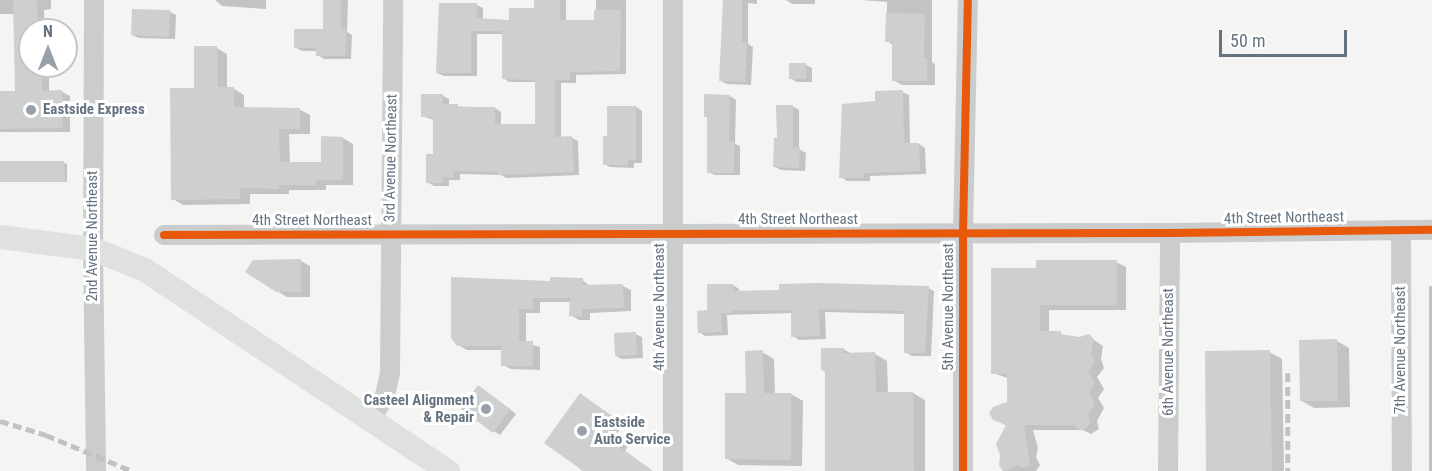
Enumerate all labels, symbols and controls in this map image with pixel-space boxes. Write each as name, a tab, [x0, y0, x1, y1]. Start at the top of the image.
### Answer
north arrow	[18, 18, 78, 78]
scale bar	[1222, 18, 1350, 56]
text: N	[43, 22, 53, 41]
text: 50 m	[1230, 30, 1265, 51]
street label: 3rd Avenue Northeast	[381, 94, 401, 222]
place label: Eastside Express	[43, 101, 145, 119]
marker: Eastside Express	[24, 103, 38, 117]
street label: 2nd Avenue Northeast	[84, 170, 102, 302]
street label: 4th Street Northeast	[1224, 208, 1344, 228]
street label: 4th Street Northeast	[738, 211, 858, 229]
street label: 4th Street Northeast	[252, 212, 372, 230]
street label: 4th Avenue Northeast	[651, 243, 669, 371]
street label: 5th Avenue Northeast	[940, 243, 958, 371]
street label: 7th Avenue Northeast	[1392, 286, 1410, 414]
street label: 6th Avenue Northeast	[1160, 288, 1178, 416]
place label: Casteel Alignment & Repair	[364, 391, 474, 426]
marker: Casteel Alignment & Repair	[479, 402, 493, 416]
place label: Eastside Auto Service	[594, 413, 671, 448]
marker: Eastside Auto Service	[575, 424, 589, 438]

